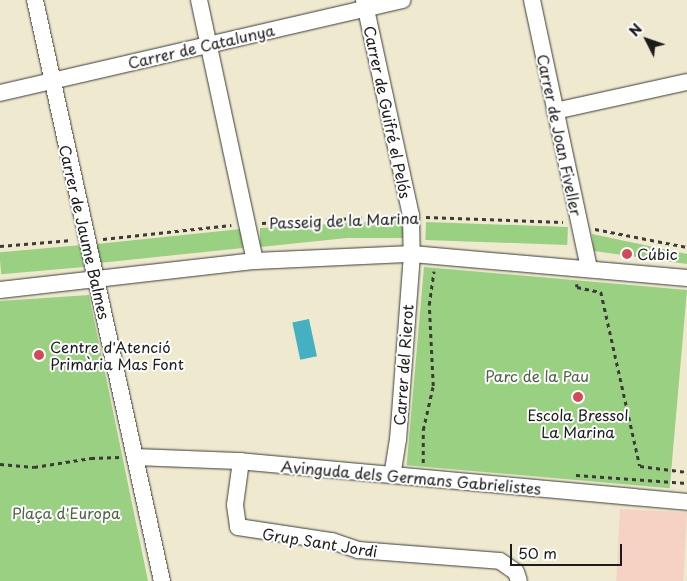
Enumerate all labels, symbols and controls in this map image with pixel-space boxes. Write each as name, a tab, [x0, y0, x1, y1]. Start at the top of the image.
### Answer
north arrow	[622, 15, 672, 65]
text: N	[624, 19, 647, 41]
street label: Carrer de Catalunya	[126, 20, 276, 72]
street label: Carrer de Guifré el Pelós	[361, 23, 415, 201]
street label: Carrer de Joan Fiveller	[534, 52, 586, 218]
street label: Carrer de Jaume Balmes	[56, 143, 114, 321]
street label: Passeig de la Marina	[269, 208, 419, 232]
place label: Cúbic	[637, 245, 678, 263]
marker: Cúbic	[621, 248, 633, 260]
street label: Carrer del Rierot	[390, 304, 416, 426]
place label: Centre d'Atenció Primària Mas Font	[50, 337, 185, 372]
marker: Centre d'Atenció Primària Mas Font	[32, 348, 46, 362]
park label: Parc de la Pau	[485, 367, 589, 385]
marker: Escola Bressol La Marina	[572, 391, 584, 403]
place label: Escola Bressol La Marina	[527, 405, 629, 440]
street label: Avinguda dels Germans Gabrielistes	[281, 457, 541, 497]
park label: Plaça d'Europa	[12, 504, 120, 522]
street label: Grup Sant Jordi	[261, 524, 379, 560]
scale bar	[512, 534, 624, 566]
text: 50 m	[518, 541, 557, 564]

